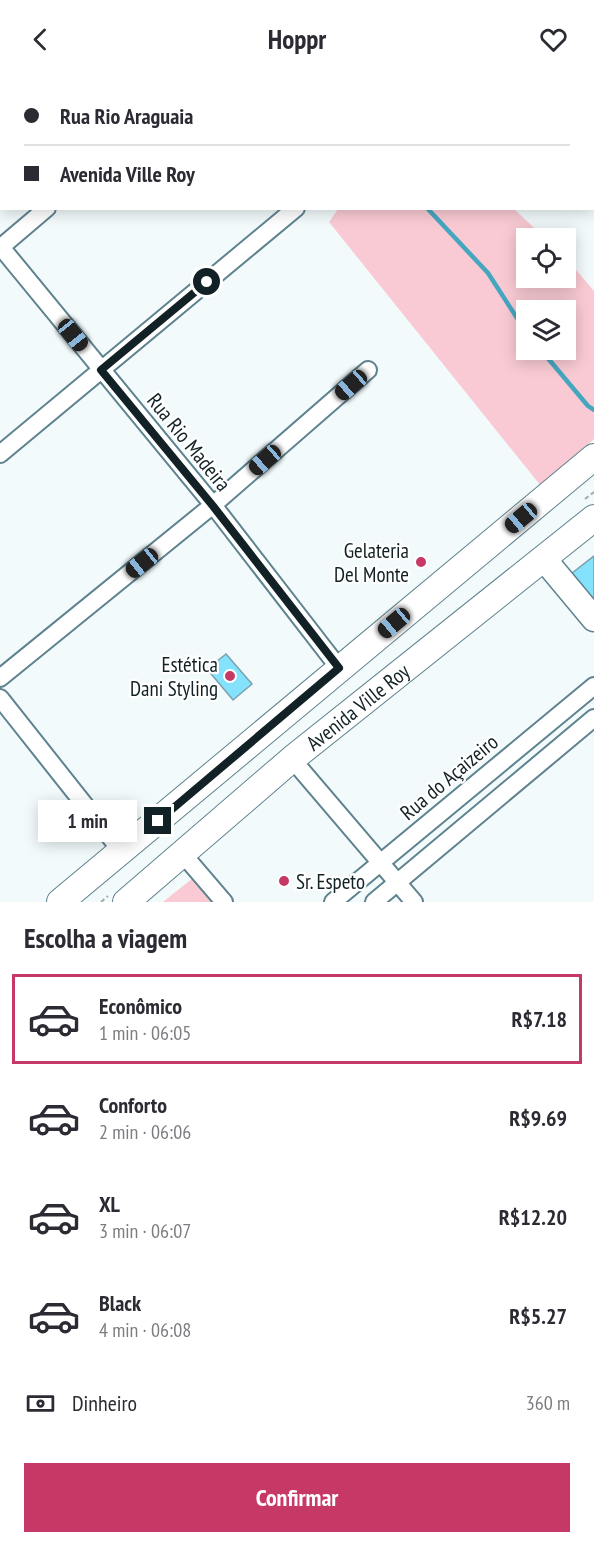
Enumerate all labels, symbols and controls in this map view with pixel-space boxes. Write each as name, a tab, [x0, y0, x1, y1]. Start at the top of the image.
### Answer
text: Hoppr	[268, 22, 326, 56]
icon: back	[24, 23, 57, 56]
icon: heart	[537, 23, 570, 56]
text: Rua Rio Araguaia	[60, 102, 193, 130]
text: Avenida Ville Roy	[60, 160, 195, 188]
map controls	[516, 228, 576, 360]
button: locate	[516, 228, 576, 288]
route start	[193, 268, 220, 295]
button: layers	[516, 300, 576, 360]
car	[55, 315, 91, 355]
car	[332, 366, 370, 404]
street label: Rua Rio Madeira	[141, 387, 237, 497]
car	[246, 441, 284, 479]
car	[501, 500, 541, 536]
place label: Gelateria Del Monte	[334, 537, 409, 588]
car	[122, 545, 162, 581]
marker: Gelateria Del Monte	[414, 555, 428, 569]
car	[374, 605, 414, 641]
place label: Estética Dani Styling	[130, 651, 218, 702]
street label: Avenida Ville Roy	[300, 657, 415, 756]
marker: Estética Dani Styling	[223, 669, 237, 683]
street label: Rua do Açaizeiro	[395, 728, 503, 826]
callout: 1 min	[38, 800, 137, 842]
route end	[144, 807, 171, 834]
text: 1 min	[67, 808, 108, 834]
place label: Sr. Espeto	[296, 868, 365, 895]
marker: Sr. Espeto	[277, 874, 291, 888]
text: Escolha a viagem	[24, 921, 187, 955]
icon: car	[27, 992, 81, 1046]
text: Econômico	[99, 992, 182, 1020]
text: R$7.18	[511, 1005, 567, 1033]
text: 1 min · 06:05	[99, 1020, 191, 1046]
icon: car	[27, 1091, 81, 1145]
text: Conforto	[99, 1091, 167, 1119]
text: R$9.69	[509, 1104, 567, 1132]
text: 2 min · 06:06	[99, 1119, 191, 1145]
icon: car	[27, 1190, 81, 1244]
text: XL	[99, 1190, 120, 1218]
text: R$12.20	[499, 1203, 567, 1231]
text: 3 min · 06:07	[99, 1218, 191, 1244]
icon: car	[27, 1289, 81, 1343]
text: Black	[99, 1289, 141, 1317]
text: R$5.27	[509, 1302, 567, 1330]
text: 4 min · 06:08	[99, 1317, 191, 1343]
icon: cash	[24, 1387, 57, 1420]
text: Dinheiro	[72, 1389, 137, 1417]
text: 360 m	[526, 1390, 570, 1416]
button: Confirmar	[24, 1463, 570, 1532]

